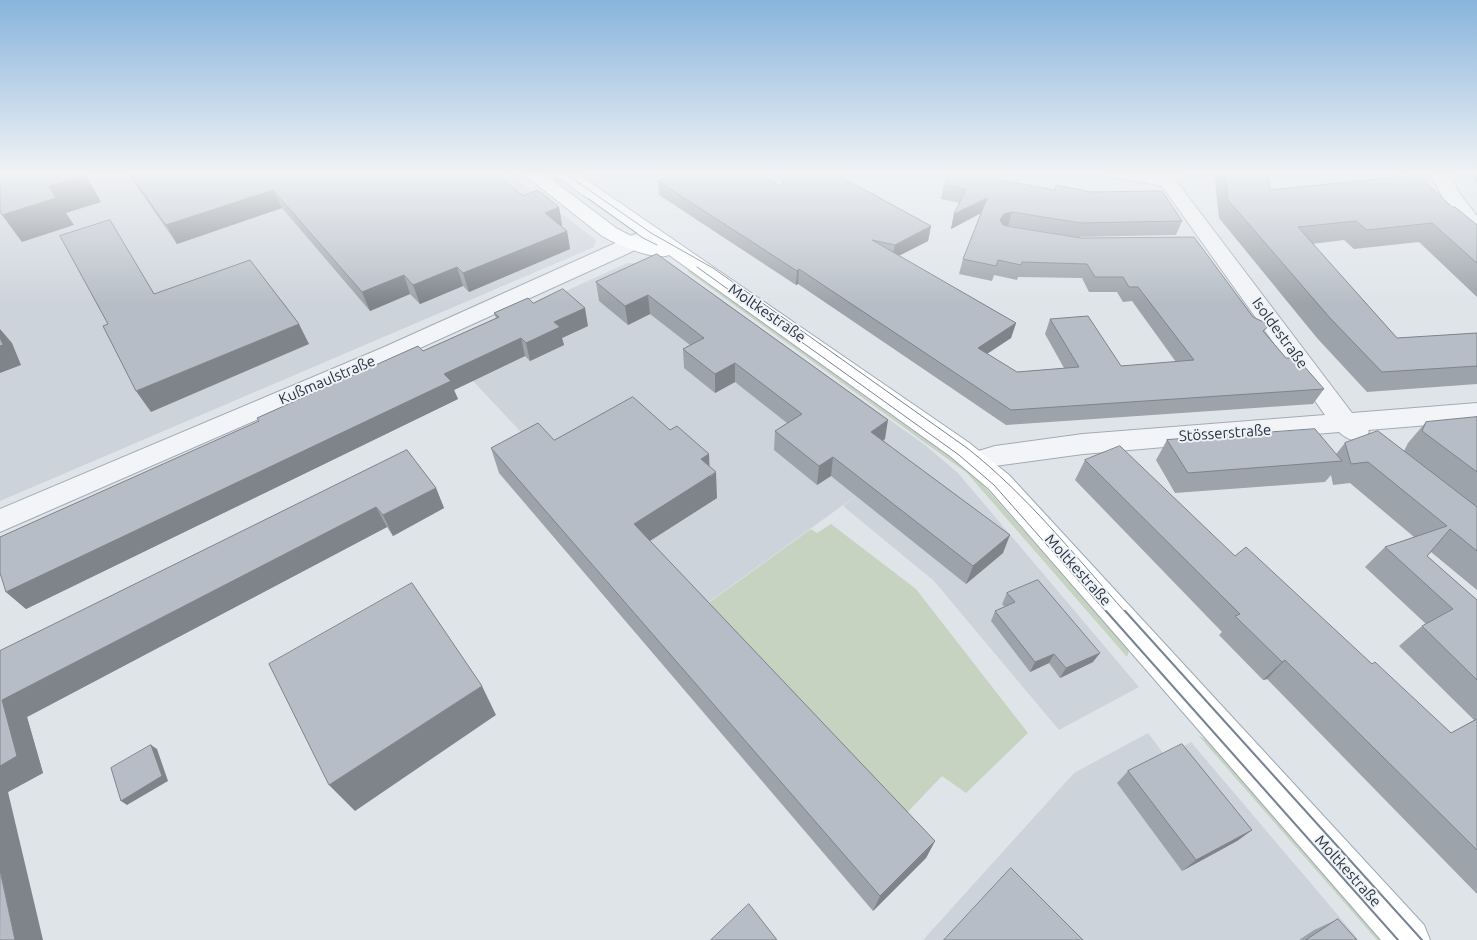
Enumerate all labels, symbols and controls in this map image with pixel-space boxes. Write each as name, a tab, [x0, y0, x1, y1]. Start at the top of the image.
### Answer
street label: Moltkestraße	[725, 280, 809, 346]
street label: Isoldestraße	[1248, 294, 1312, 372]
street label: Kußmaulstraße	[276, 352, 378, 408]
street label: Stösserstraße	[1178, 421, 1272, 445]
street label: Moltkestraße	[1041, 530, 1115, 610]
street label: Moltkestraße	[1311, 831, 1385, 911]

